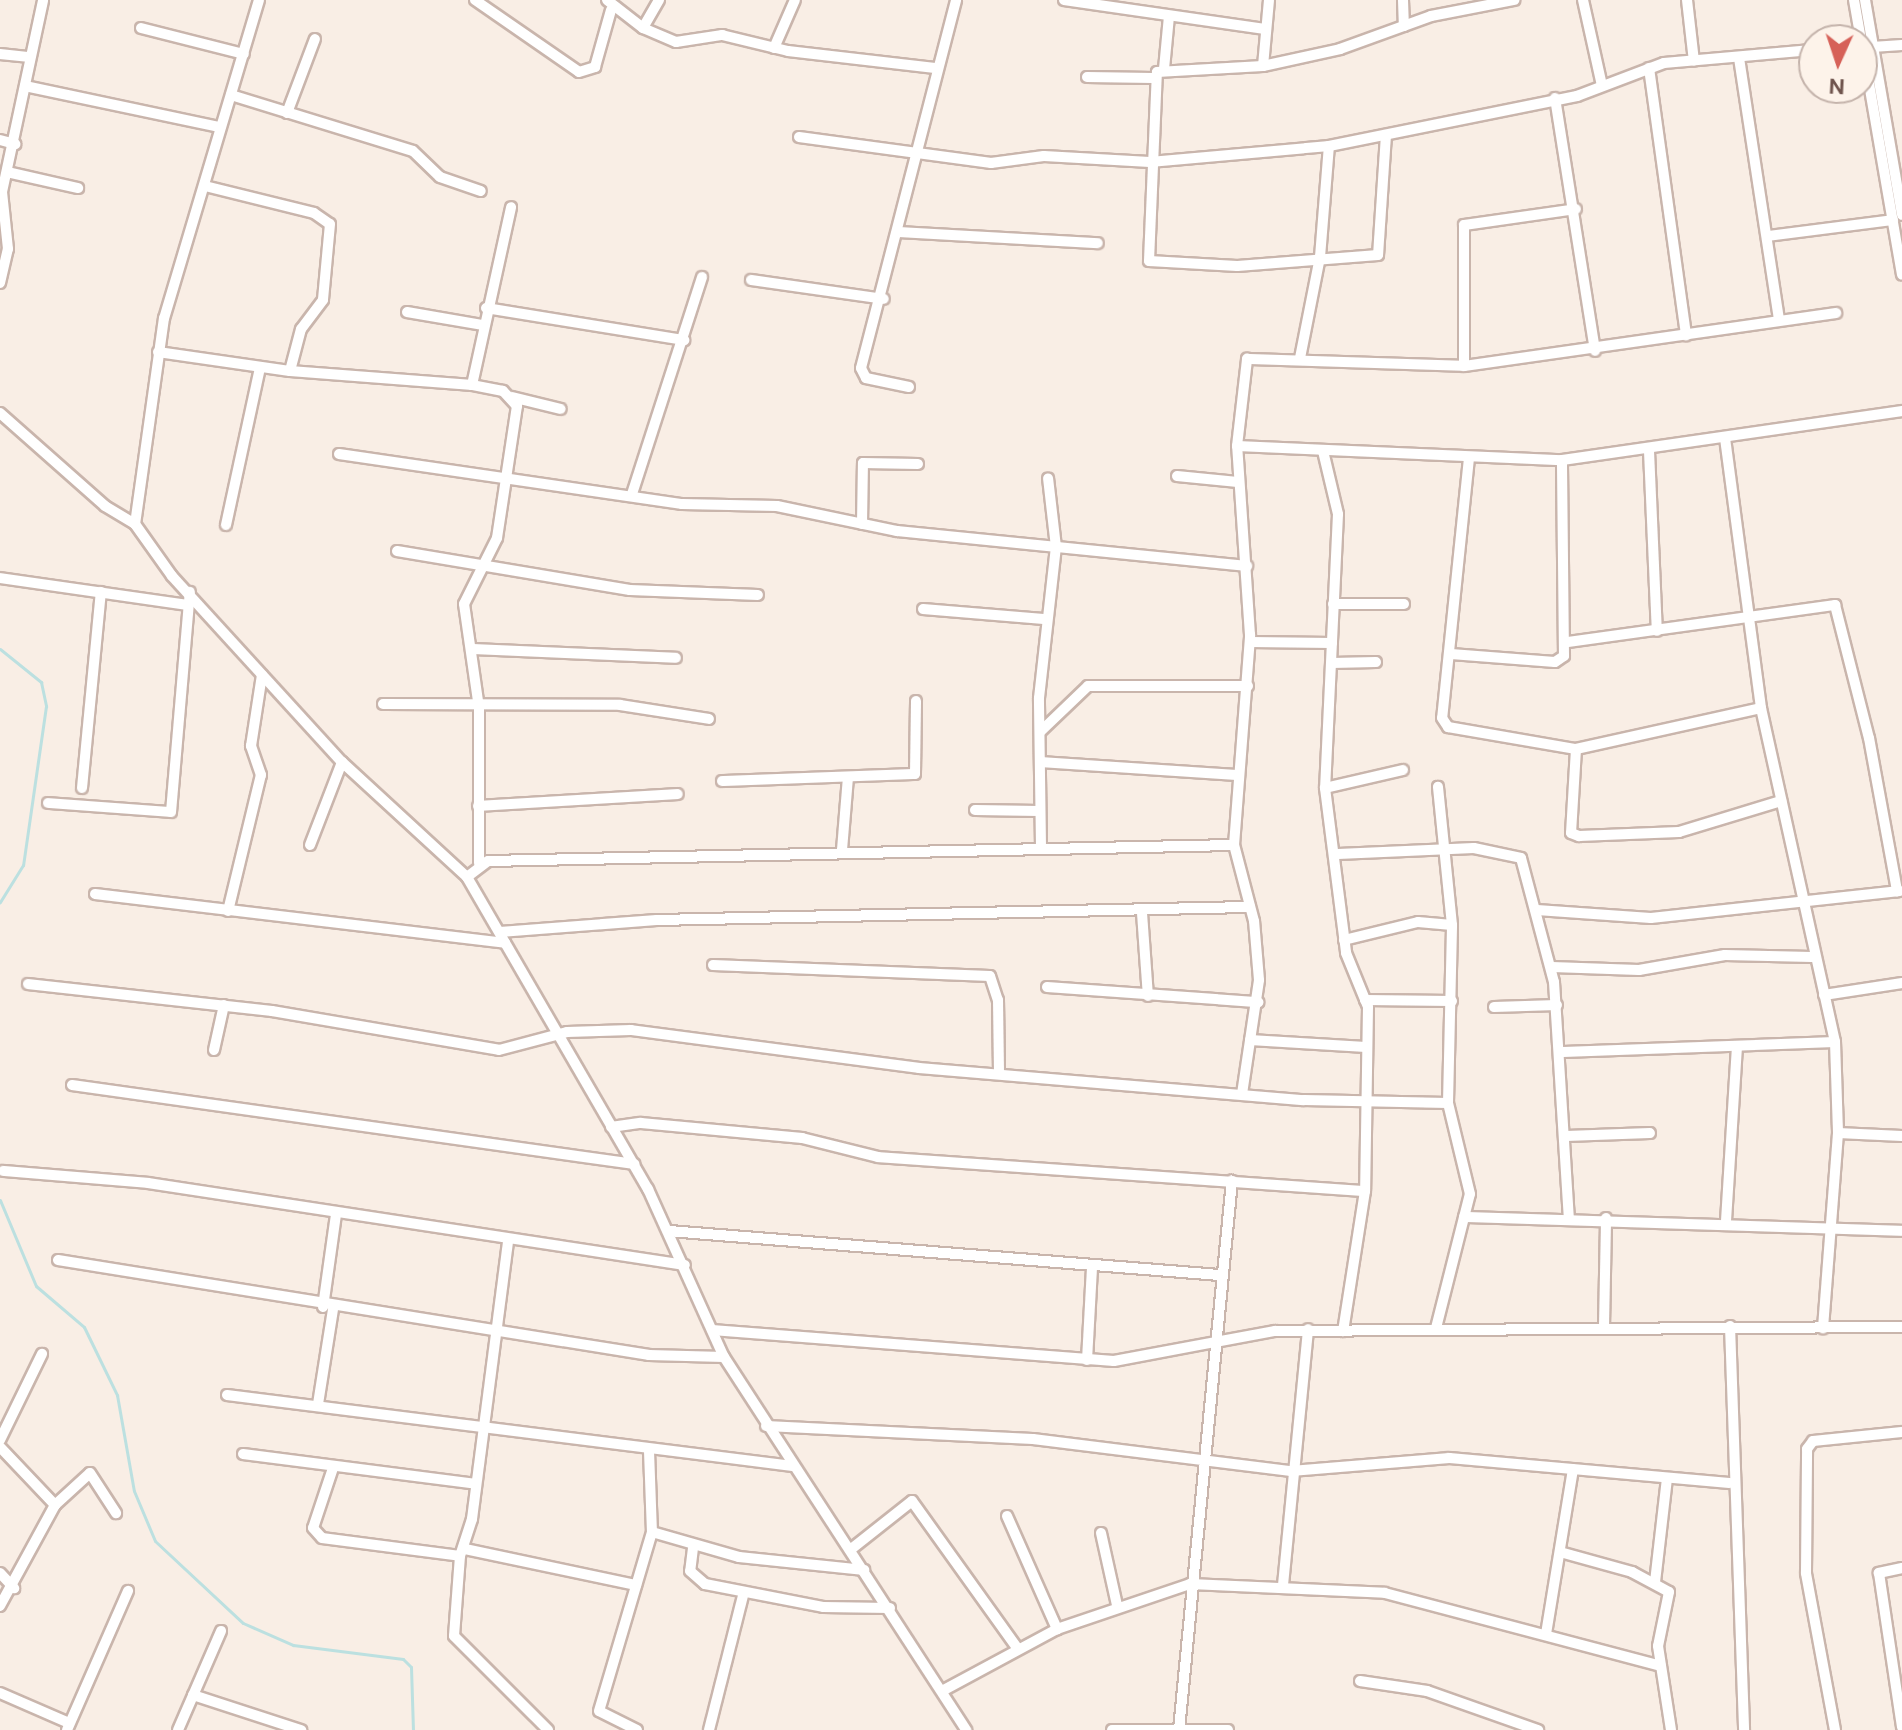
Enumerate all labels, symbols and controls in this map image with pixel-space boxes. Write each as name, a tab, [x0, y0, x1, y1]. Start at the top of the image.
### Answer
north arrow	[1798, 24, 1878, 104]
text: N	[1828, 72, 1846, 101]

